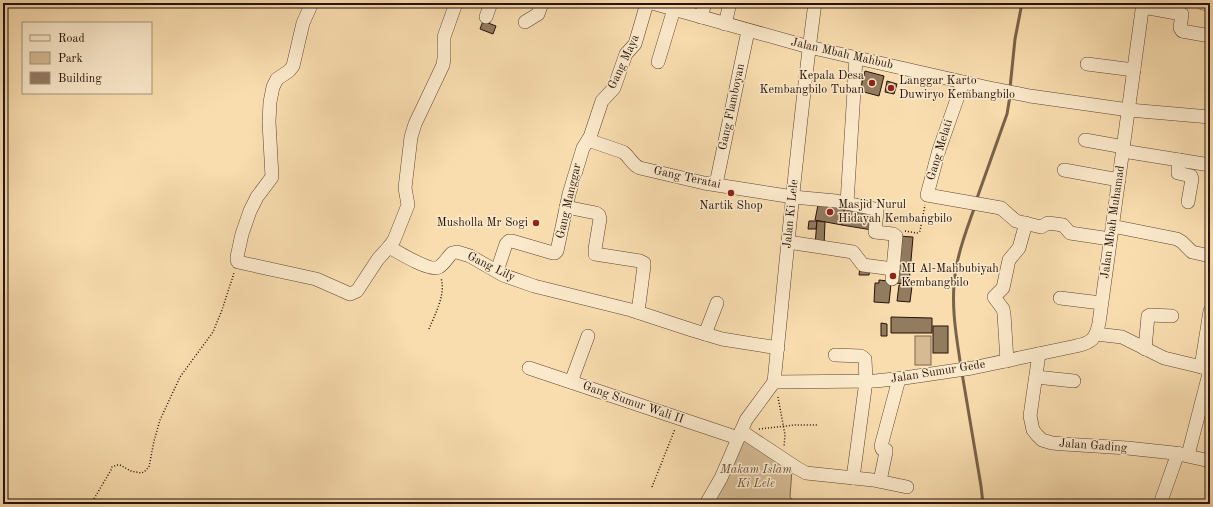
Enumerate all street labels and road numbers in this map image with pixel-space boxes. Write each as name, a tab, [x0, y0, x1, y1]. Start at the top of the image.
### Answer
street label: Gang Maya	[606, 33, 642, 91]
street label: Jalan Mbah Mahbub	[790, 36, 894, 72]
street label: Gang Flamboyan	[717, 62, 747, 151]
street label: Gang Melati	[925, 118, 955, 182]
street label: Gang Manggar	[554, 162, 584, 240]
street label: Gang Teratai	[652, 165, 722, 191]
street label: Jalan Mbah Muhamad	[1099, 165, 1127, 279]
street label: Jalan Ki Lele	[781, 178, 801, 249]
street label: Gang Lily	[465, 250, 517, 284]
street label: Jalan Sumur Gede	[890, 359, 987, 385]
street label: Gang Sumur Wali II	[581, 380, 685, 426]
street label: Jalan Gading	[1058, 438, 1128, 454]

